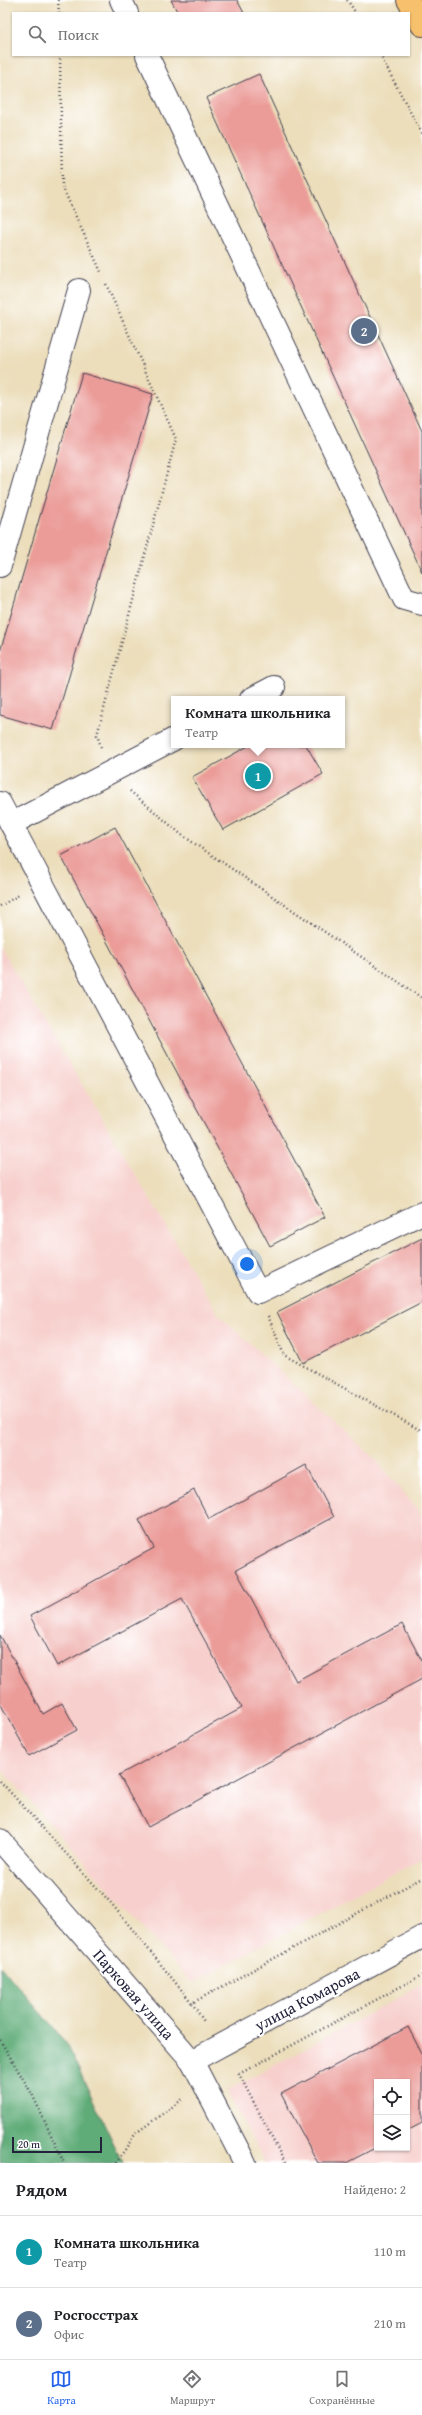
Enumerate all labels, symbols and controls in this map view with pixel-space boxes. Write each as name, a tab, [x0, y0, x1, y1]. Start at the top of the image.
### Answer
search box	[12, 12, 410, 56]
icon: search	[26, 23, 48, 45]
text: Поиск	[58, 24, 99, 45]
pin: 2	[351, 316, 377, 346]
popup	[171, 696, 345, 748]
text: Комната школьника	[185, 702, 331, 723]
text: Театр	[185, 723, 218, 742]
pin: 1	[245, 761, 271, 791]
your location	[237, 1254, 257, 1274]
street label: Парковая улица	[88, 1943, 180, 2045]
street label: улица Комарова	[249, 1961, 364, 2037]
map controls	[374, 2079, 410, 2151]
button: locate	[374, 2079, 410, 2115]
button: layers	[374, 2115, 410, 2151]
scale bar	[12, 2135, 102, 2154]
text: 20 m	[18, 2136, 40, 2152]
text: Рядом	[16, 2177, 67, 2202]
text: Найдено: 2	[344, 2180, 406, 2199]
text: Комната школьника	[54, 2232, 199, 2253]
text: 1	[26, 2242, 32, 2261]
text: 110 m	[374, 2242, 406, 2261]
text: Театр	[54, 2253, 87, 2272]
text: Росгосстрах	[54, 2304, 138, 2325]
text: 2	[26, 2314, 32, 2333]
text: 210 m	[374, 2314, 406, 2333]
text: Офис	[54, 2325, 84, 2344]
tab: Карта	[47, 2368, 76, 2408]
tab: Маршрут	[170, 2368, 215, 2408]
tab: Сохранённые	[309, 2368, 375, 2408]

